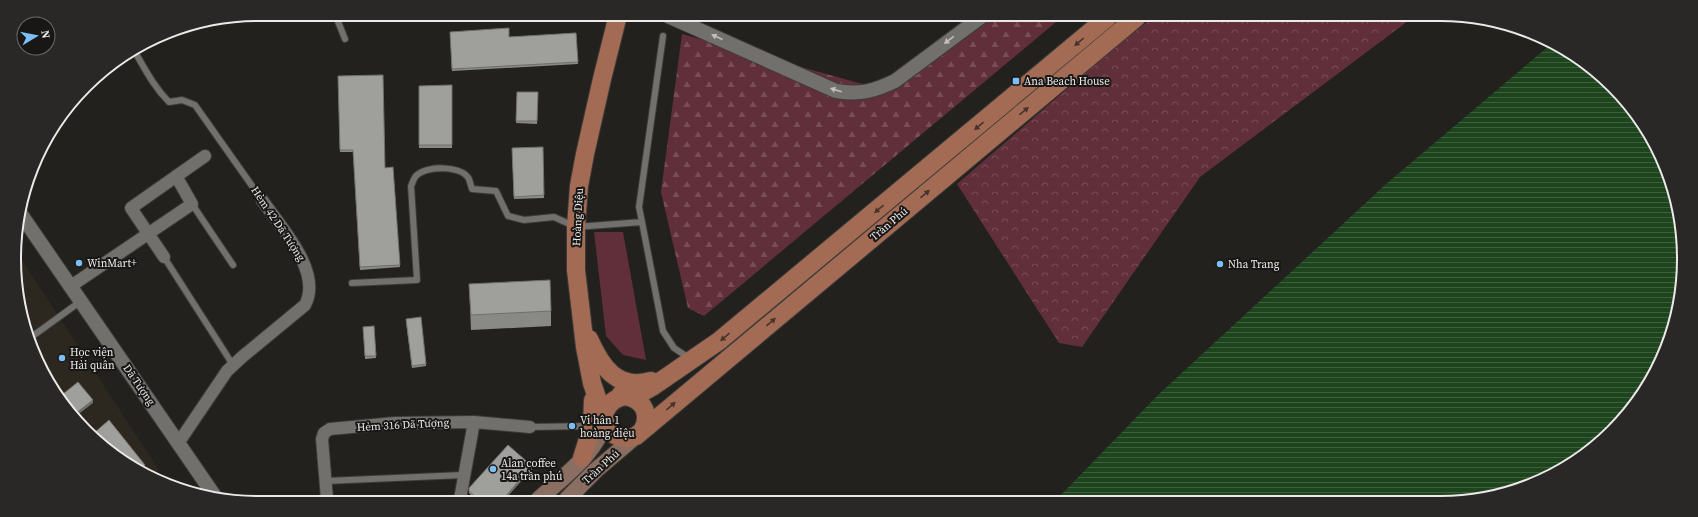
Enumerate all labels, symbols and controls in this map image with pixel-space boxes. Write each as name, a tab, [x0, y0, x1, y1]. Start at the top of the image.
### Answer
north arrow	[16, 16, 56, 56]
text: N	[37, 29, 53, 40]
one-way arrow	[711, 34, 722, 40]
one-way arrow	[944, 36, 955, 44]
one-way arrow	[1073, 38, 1084, 47]
place label: Ana Beach House	[1024, 74, 1110, 89]
marker: Ana Beach House	[1011, 76, 1021, 86]
one-way arrow	[829, 86, 841, 92]
one-way arrow	[1019, 107, 1030, 116]
one-way arrow	[974, 122, 984, 131]
street label: Hẻm 42 Dã Tượng	[247, 184, 309, 265]
street label: Hoàng Diệu	[569, 187, 587, 246]
one-way arrow	[919, 190, 930, 199]
street label: Trần Phú	[867, 203, 912, 244]
one-way arrow	[874, 205, 884, 213]
place label: WinMart+	[87, 256, 137, 271]
place label: Nha Trang	[1228, 257, 1280, 272]
marker: WinMart+	[74, 258, 84, 268]
marker: Nha Trang	[1215, 259, 1225, 269]
one-way arrow	[765, 318, 776, 327]
one-way arrow	[719, 332, 730, 341]
place label: Học viện Hải quân	[70, 345, 115, 373]
marker: Học viện Hải quân	[57, 353, 67, 363]
street label: Dã Tượng	[119, 361, 159, 409]
one-way arrow	[666, 402, 677, 411]
place label: Vi hân 1 hoàng diệu	[580, 413, 635, 441]
street label: Hẻm 316 Dã Tượng	[356, 415, 450, 435]
marker: Vi hân 1 hoàng diệu	[567, 421, 577, 431]
street label: Trần Phú	[579, 446, 623, 488]
place label: Alan coffee 14a trần phú	[501, 456, 563, 484]
marker: Alan coffee 14a trần phú	[488, 464, 498, 474]

